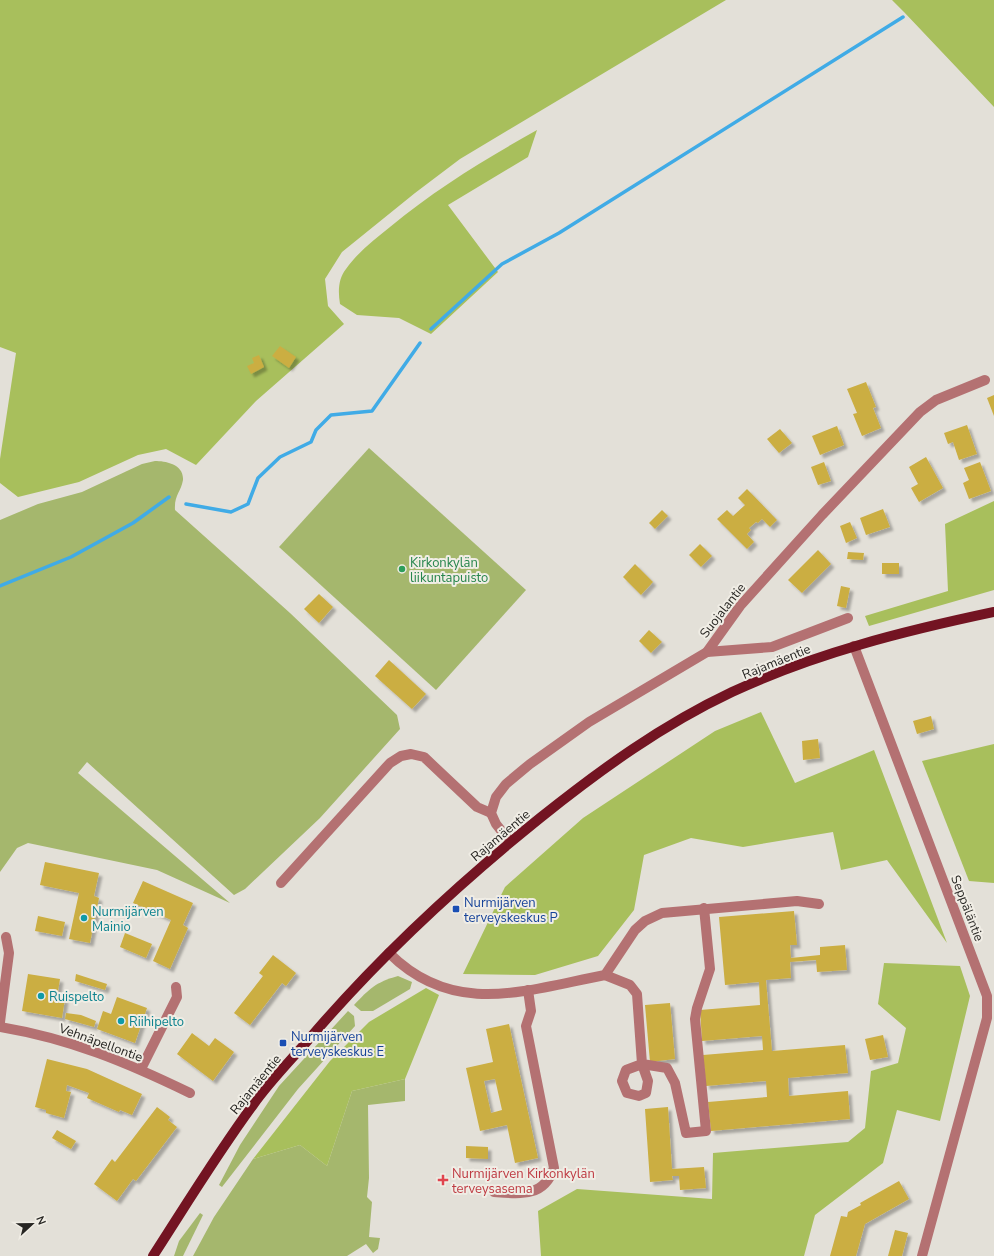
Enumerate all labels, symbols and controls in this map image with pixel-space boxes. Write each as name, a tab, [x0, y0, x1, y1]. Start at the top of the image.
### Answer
place label: Kirkonkylän liikuntapuisto	[410, 554, 488, 587]
marker: Kirkonkylän liikuntapuisto	[397, 564, 407, 574]
street label: Suojalantie	[696, 579, 750, 642]
street label: Rajamäentie	[739, 640, 813, 684]
street label: Rajamäentie	[467, 806, 534, 866]
street label: Seppäläntie	[946, 873, 988, 944]
place label: Nurmijärven terveyskeskus P	[464, 894, 558, 927]
place label: Nurmijärven Mainio	[92, 903, 164, 936]
marker: Nurmijärven terveyskeskus P	[451, 904, 461, 914]
marker: Nurmijärven Mainio	[79, 913, 89, 923]
place label: Ruispelto	[49, 988, 104, 1006]
marker: Ruispelto	[36, 991, 46, 1001]
place label: Riihipelto	[129, 1013, 184, 1031]
marker: Riihipelto	[116, 1016, 126, 1026]
street label: Vehnäpellontie	[55, 1019, 145, 1066]
place label: Nurmijärven terveyskeskus E	[291, 1028, 384, 1061]
marker: Nurmijärven terveyskeskus E	[278, 1038, 288, 1048]
street label: Rajamäentie	[226, 1051, 286, 1118]
place label: Nurmijärven Kirkonkylän terveysasema	[452, 1165, 595, 1198]
marker: Nurmijärven Kirkonkylän terveysasema	[437, 1174, 449, 1186]
north arrow	[12, 1204, 52, 1244]
text: N	[32, 1214, 49, 1227]

